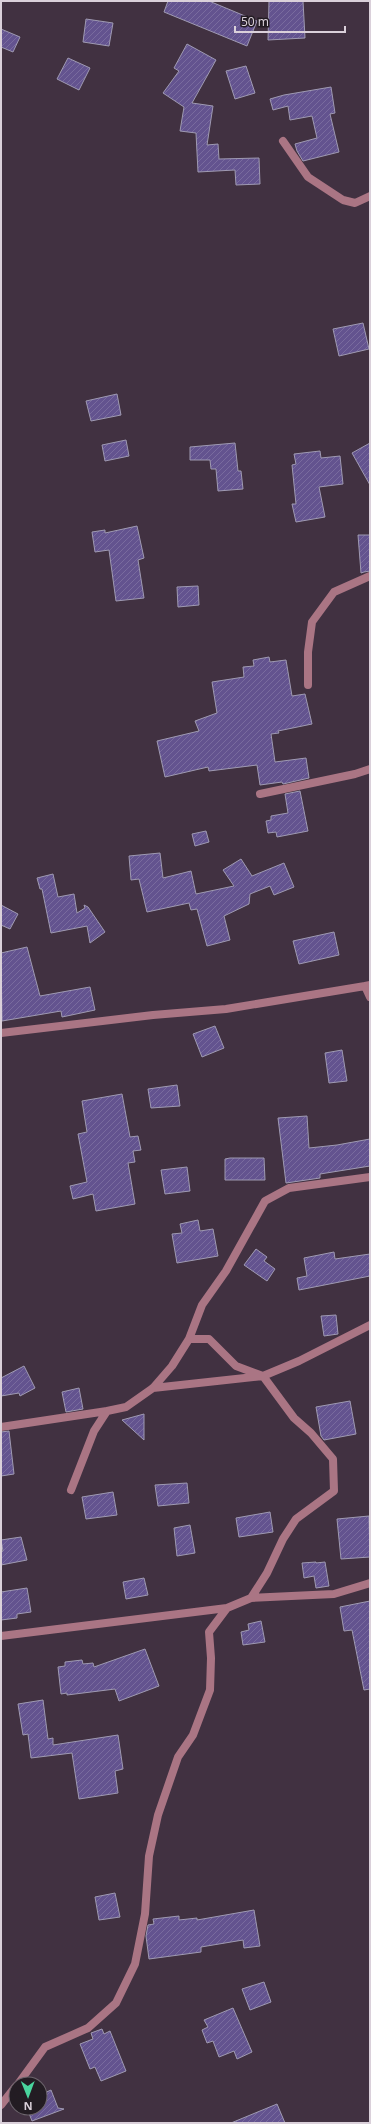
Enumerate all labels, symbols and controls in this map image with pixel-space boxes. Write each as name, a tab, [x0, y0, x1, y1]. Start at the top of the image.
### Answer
scale bar	[235, 8, 345, 34]
text: 50 m	[241, 13, 269, 30]
north arrow	[8, 2076, 48, 2116]
text: N	[24, 2099, 33, 2114]

